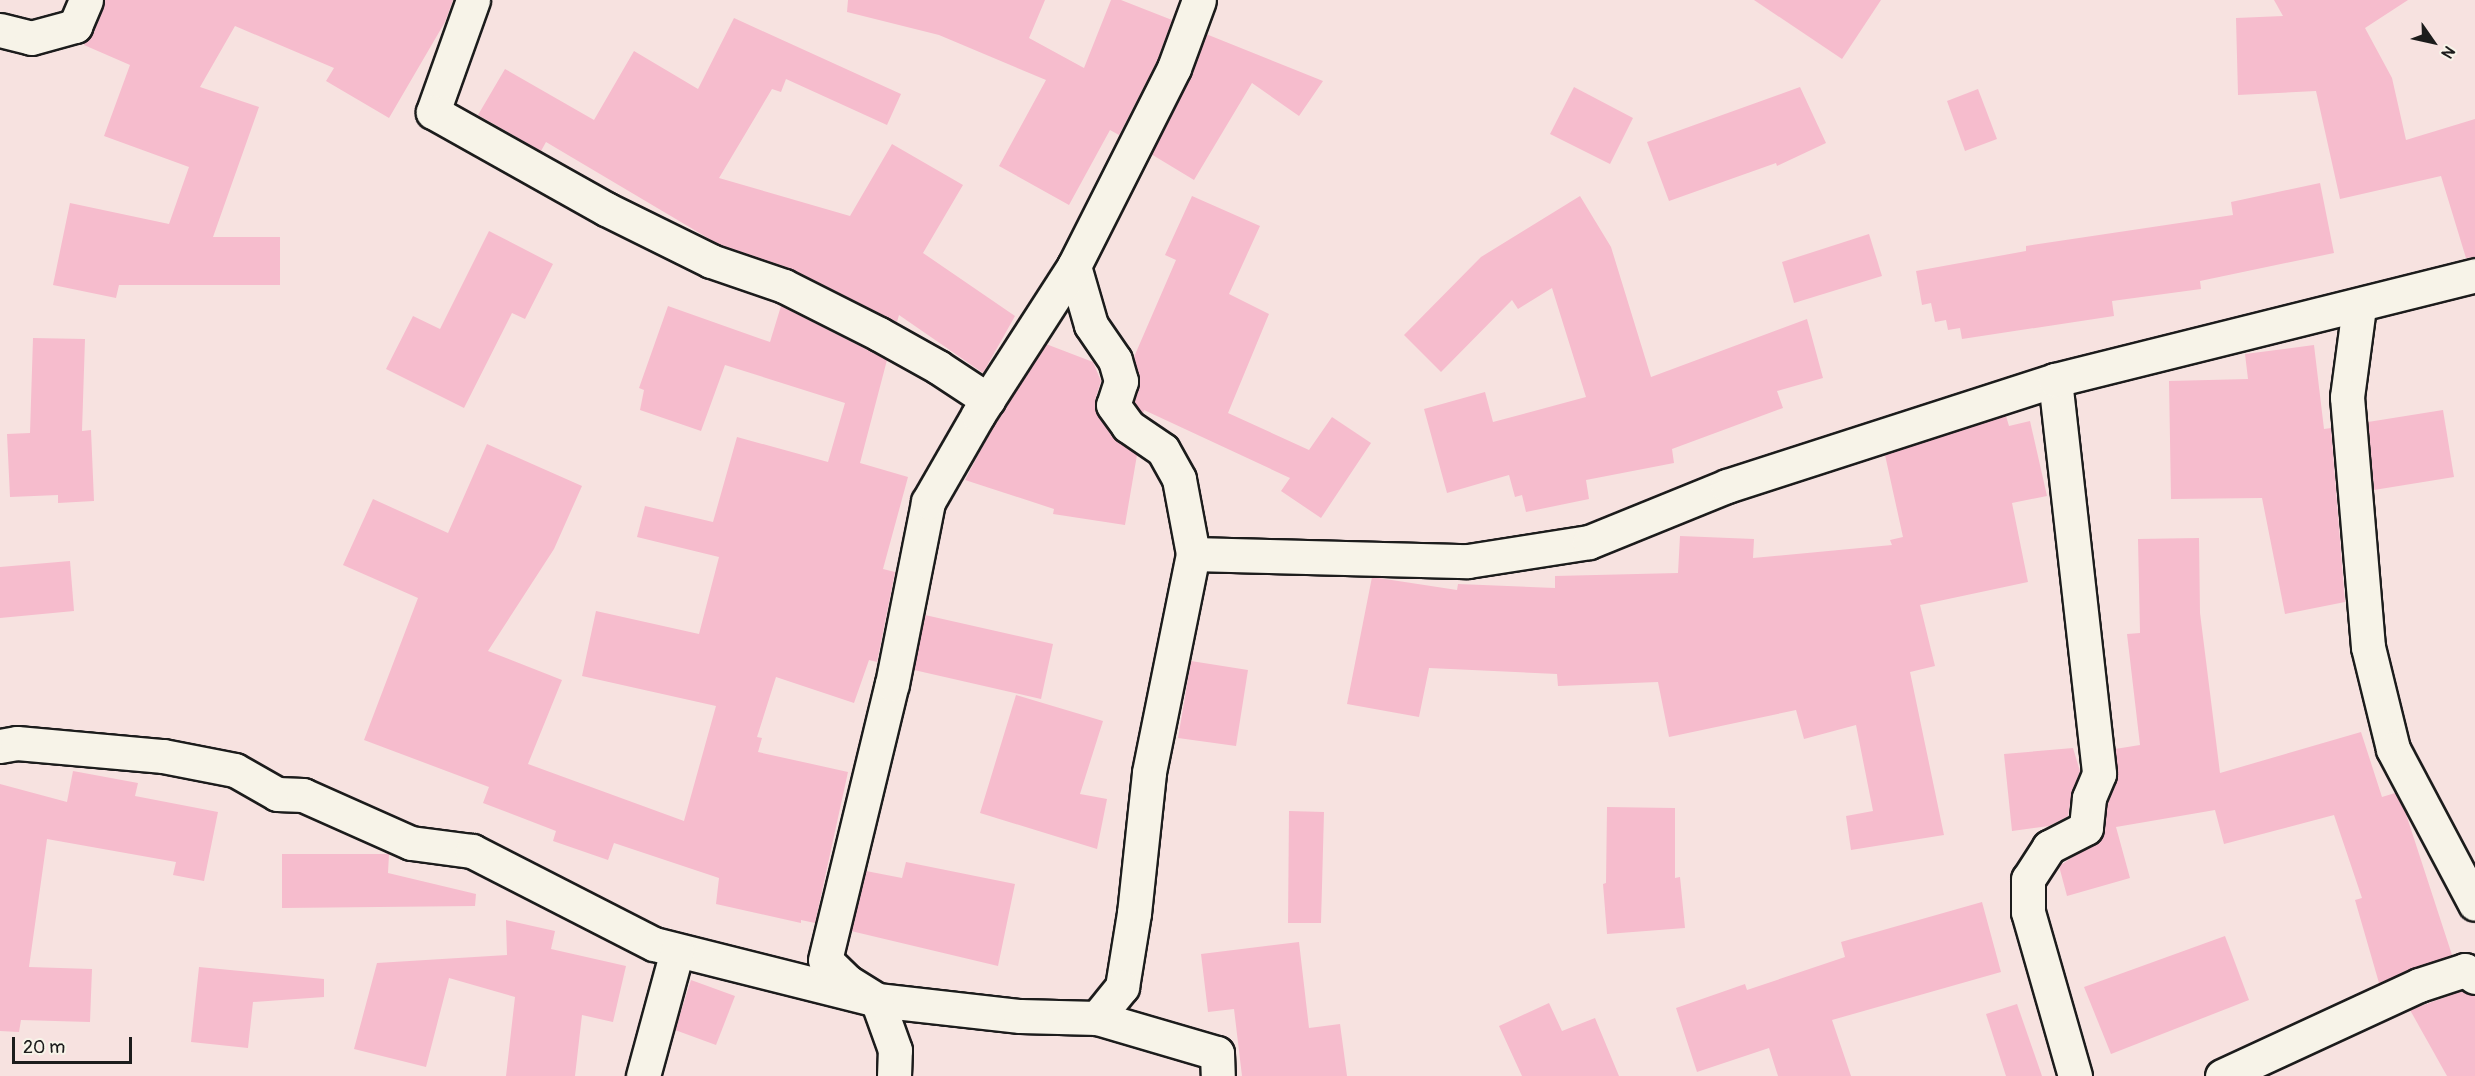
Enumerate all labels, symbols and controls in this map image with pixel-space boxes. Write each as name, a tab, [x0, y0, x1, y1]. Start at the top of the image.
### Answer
north arrow	[2403, 12, 2463, 72]
text: N	[2437, 42, 2459, 62]
scale bar	[15, 1025, 135, 1063]
text: 20 m	[23, 1036, 65, 1059]

